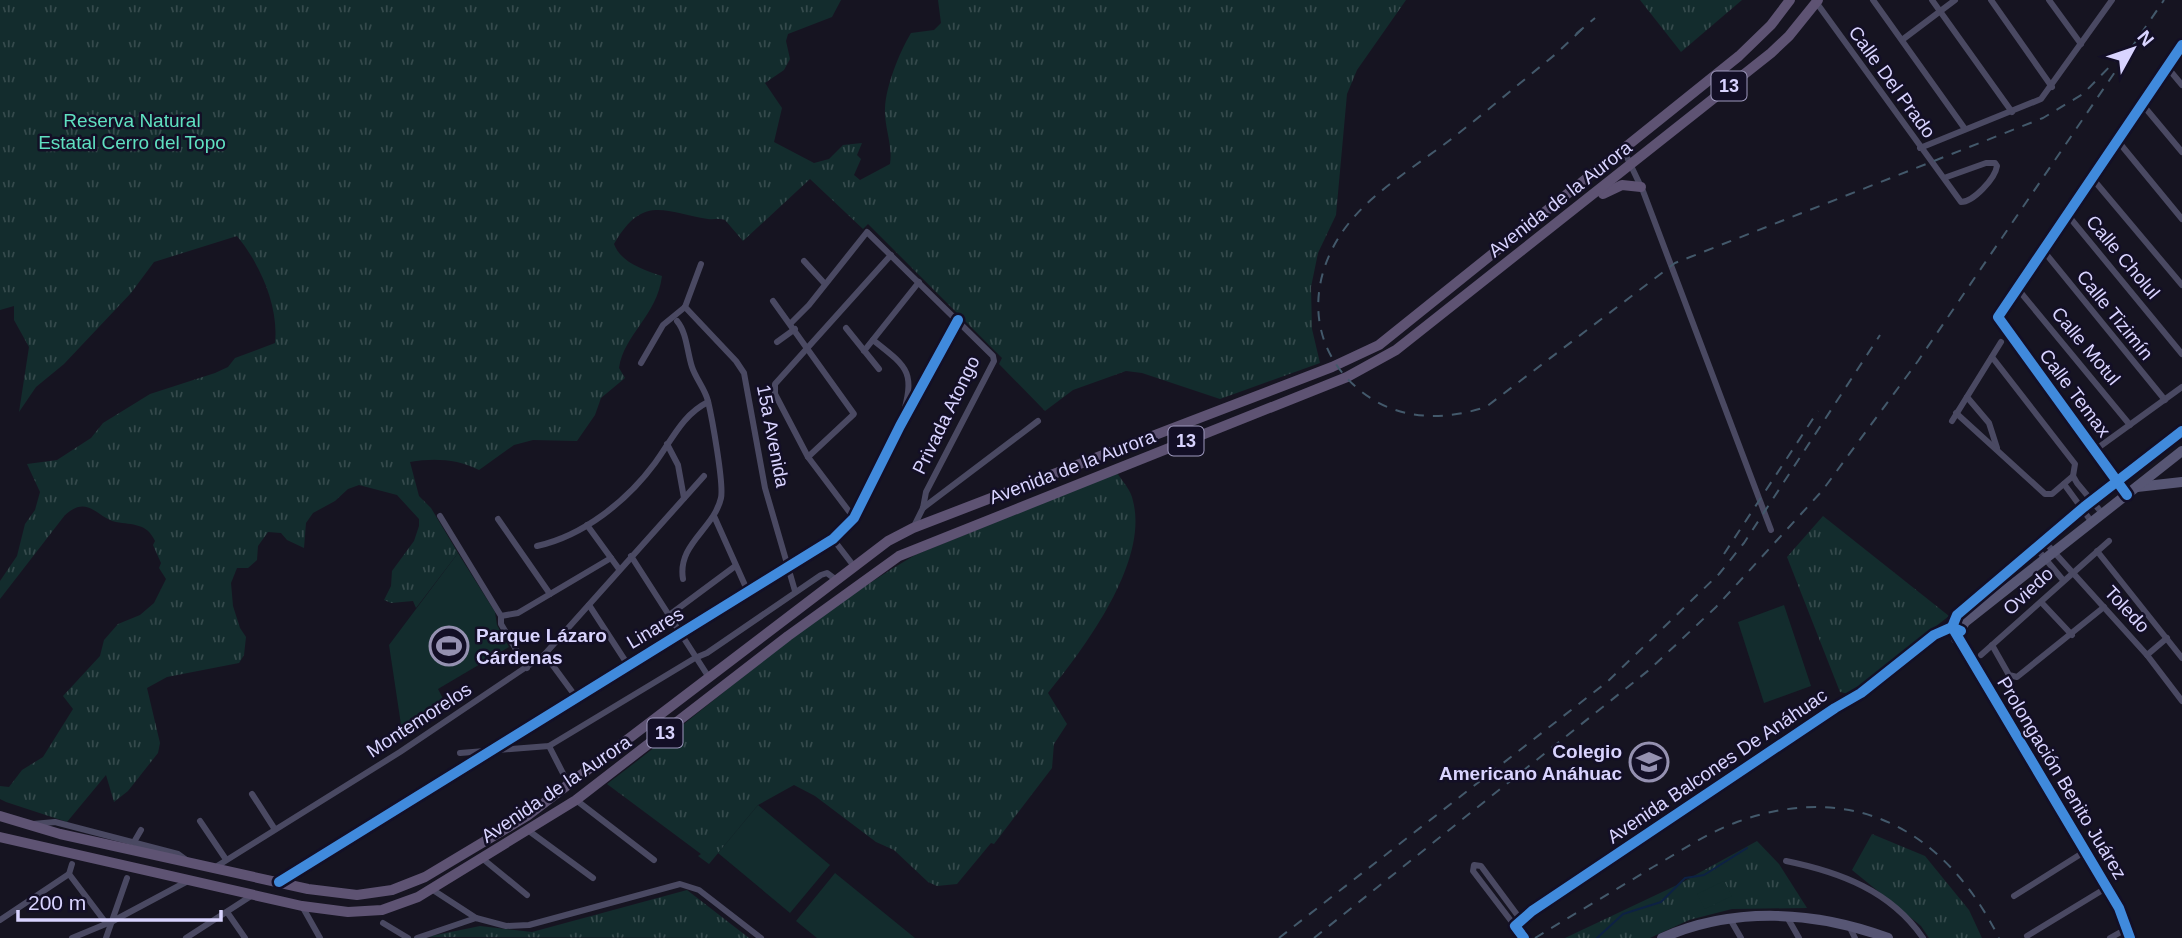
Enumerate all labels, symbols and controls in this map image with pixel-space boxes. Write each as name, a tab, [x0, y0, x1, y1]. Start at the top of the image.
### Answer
north arrow	[2098, 14, 2168, 84]
street label: Calle Del Prado	[1844, 22, 1940, 142]
text: N	[2133, 26, 2158, 50]
road number: 13	[1712, 72, 1746, 100]
park label: Reserva Natural Estatal Cerro del Topo	[38, 110, 226, 153]
street label: Avenida de la Aurora	[1484, 136, 1636, 261]
street label: Calle Cholul	[2082, 211, 2164, 303]
street label: Calle Tizimín	[2073, 266, 2157, 364]
street label: Calle Motul	[2047, 303, 2125, 389]
street label: Calle Temax	[2035, 345, 2115, 441]
street label: Privada Atongo	[908, 352, 984, 478]
street label: 15a Avenida	[753, 383, 793, 490]
street label: Avenida de la Aurora	[986, 425, 1158, 508]
road number: 13	[1168, 426, 1204, 456]
street label: Oviedo	[1999, 563, 2057, 619]
street label: Toledo	[2100, 581, 2154, 637]
street label: Linares	[623, 603, 687, 653]
sports icon: Parque Lázaro Cárdenas	[428, 625, 470, 667]
place label: Parque Lázaro Cárdenas	[476, 625, 607, 668]
street label: Prolongación Benito Juárez	[1993, 673, 2131, 883]
street label: Montemorelos	[363, 678, 475, 762]
street label: Avenida Balcones De Anáhuac	[1603, 684, 1831, 848]
road number: 13	[648, 718, 682, 748]
street label: Avenida de la Aurora	[477, 731, 635, 847]
place label: Colegio Americano Anáhuac	[1439, 741, 1622, 784]
school or university icon: Colegio Americano Anáhuac	[1628, 741, 1670, 783]
scale bar	[18, 878, 220, 922]
text: 200 m	[28, 891, 86, 914]

